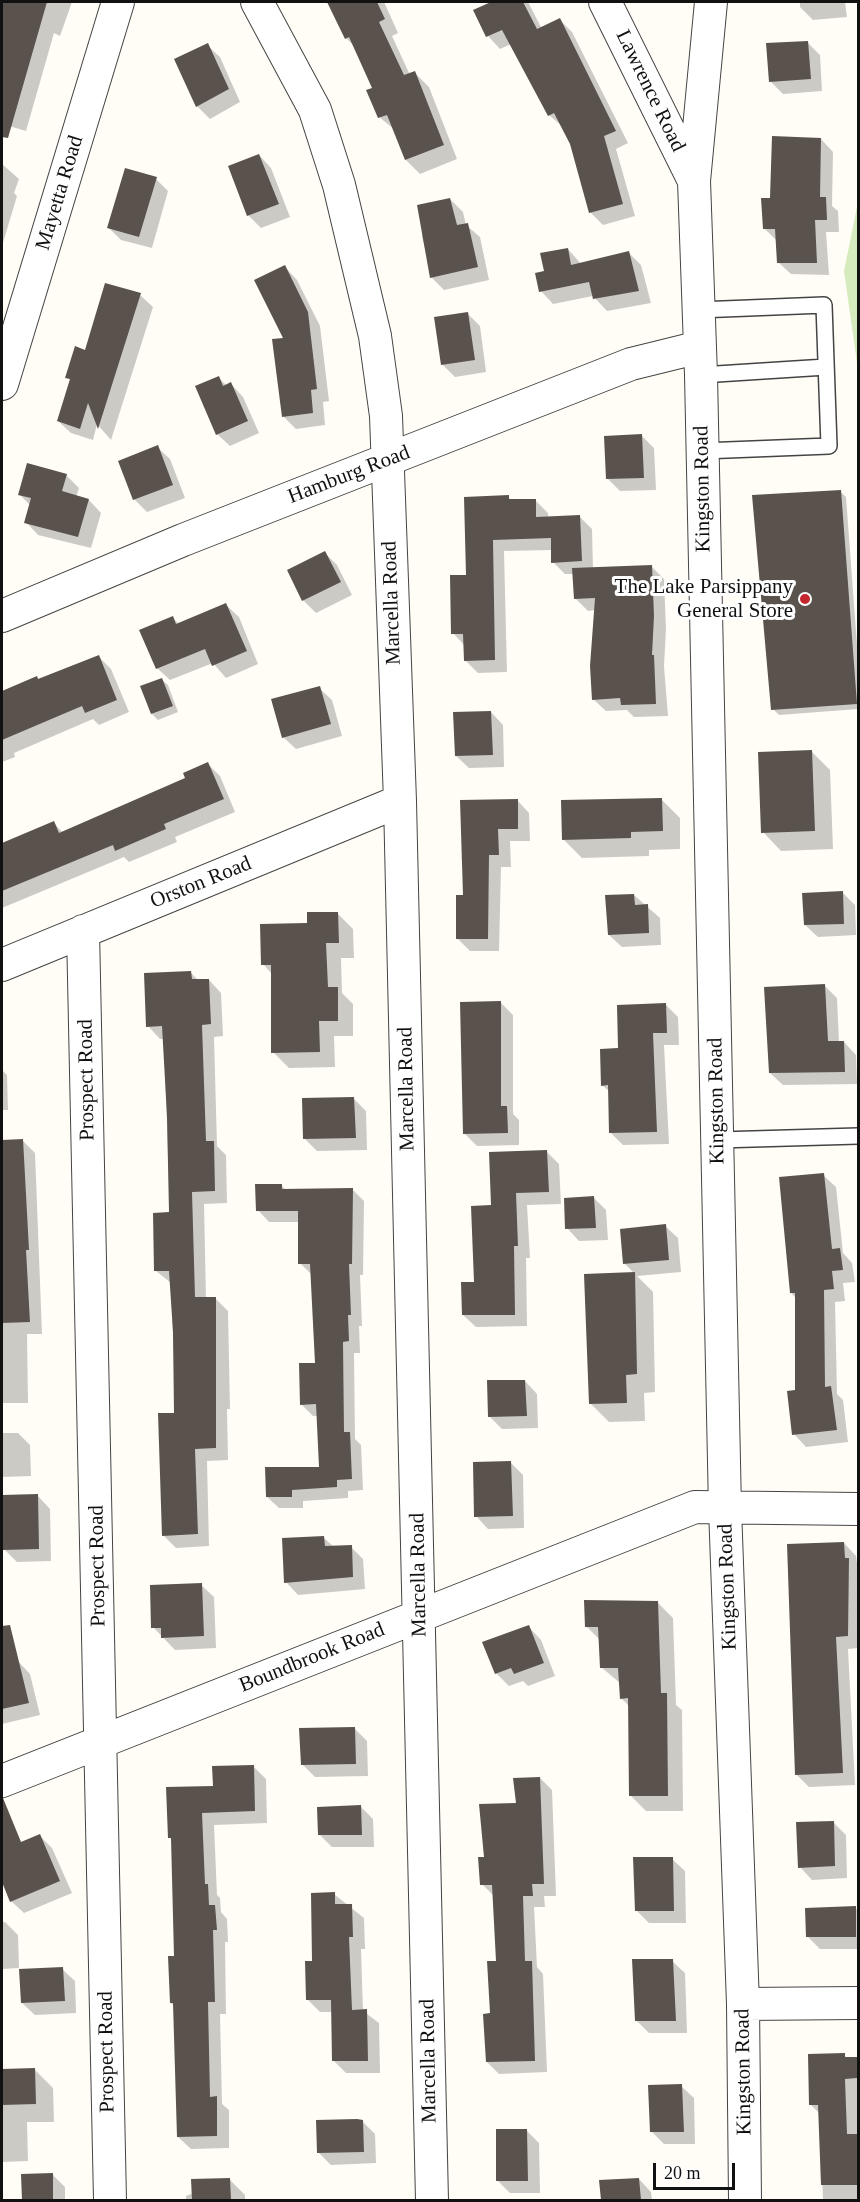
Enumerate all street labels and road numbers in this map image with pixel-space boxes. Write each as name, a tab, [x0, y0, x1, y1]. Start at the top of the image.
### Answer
street label: Lawrence Road	[610, 26, 690, 156]
street label: Mayetta Road	[31, 133, 89, 253]
street label: Kingston Road	[689, 425, 717, 553]
street label: Hamburg Road	[284, 440, 414, 510]
street label: Marcella Road	[377, 541, 407, 665]
street label: Orston Road	[147, 851, 255, 915]
street label: Prospect Road	[73, 1019, 101, 1141]
street label: Marcella Road	[393, 1027, 421, 1151]
street label: Kingston Road	[703, 1037, 731, 1165]
street label: Prospect Road	[84, 1505, 112, 1627]
street label: Marcella Road	[405, 1513, 433, 1637]
street label: Kingston Road	[713, 1523, 743, 1651]
street label: Boundbrook Road	[236, 1617, 388, 1699]
street label: Prospect Road	[93, 1991, 121, 2113]
street label: Marcella Road	[415, 1999, 443, 2123]
street label: Kingston Road	[730, 2008, 758, 2136]

